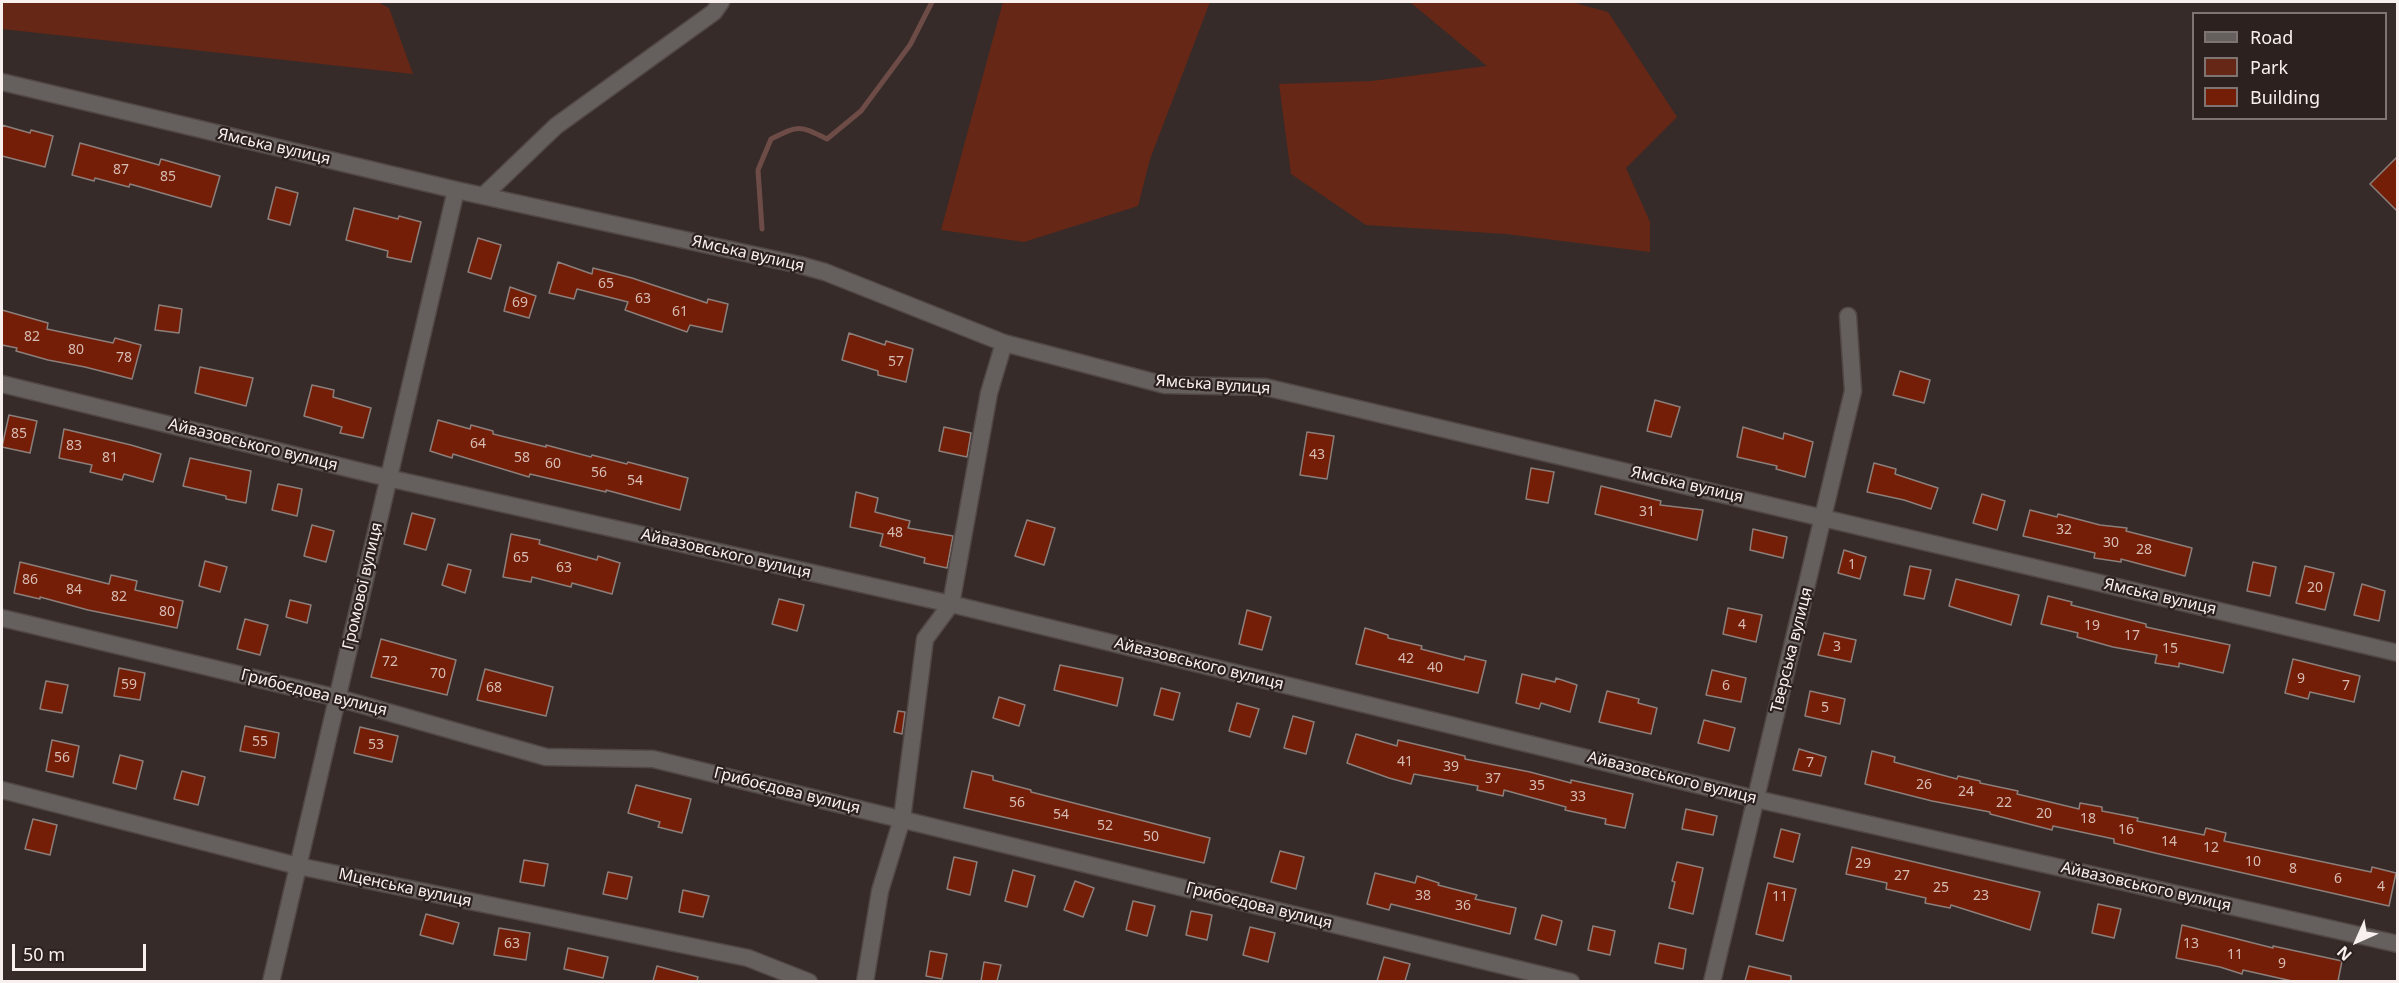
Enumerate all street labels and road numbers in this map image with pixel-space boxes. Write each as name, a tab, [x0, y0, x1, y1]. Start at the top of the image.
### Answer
street label: Ямська вулиця	[216, 125, 332, 169]
street label: Ямська вулиця	[690, 232, 806, 276]
street label: Ямська вулиця	[1155, 371, 1271, 399]
street label: Айвазовського вулиця	[166, 415, 340, 475]
street label: Ямська вулиця	[1629, 463, 1745, 507]
street label: Громової вулиця	[339, 520, 387, 652]
street label: Айвазовського вулиця	[639, 525, 813, 583]
street label: Ямська вулиця	[2102, 575, 2218, 619]
street label: Тверська вулиця	[1767, 585, 1817, 715]
street label: Айвазовського вулиця	[1112, 634, 1286, 694]
street label: Грибоєдова вулиця	[239, 666, 389, 720]
street label: Айвазовського вулиця	[1585, 748, 1759, 808]
street label: Грибоєдова вулиця	[712, 764, 862, 818]
street label: Айвазовського вулиця	[2059, 858, 2233, 916]
street label: Мценська вулиця	[337, 865, 473, 911]
street label: Грибоєдова вулиця	[1184, 879, 1334, 933]

